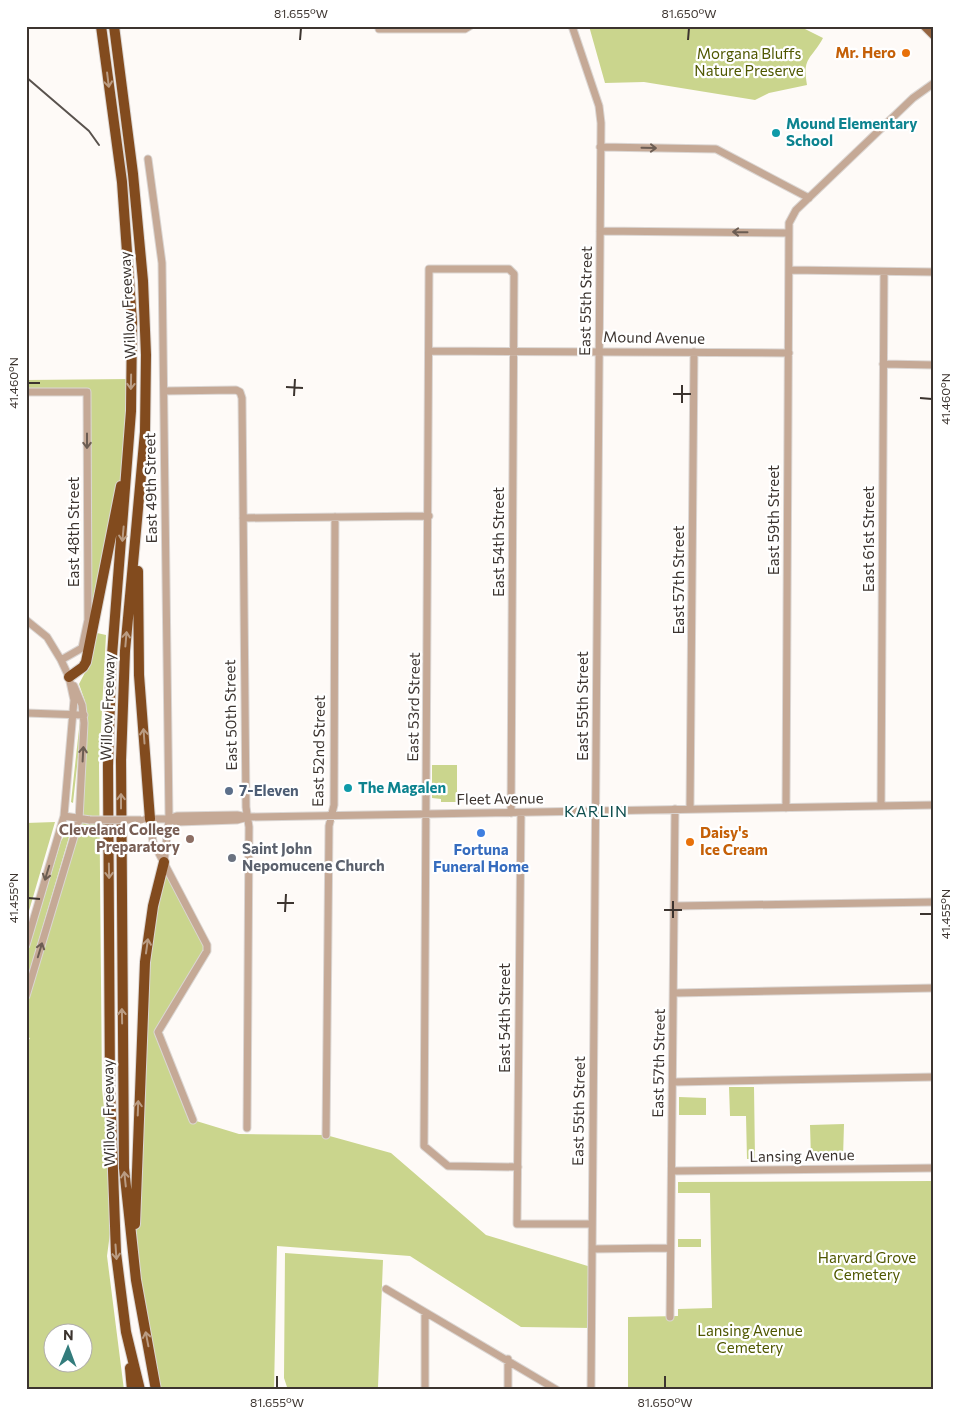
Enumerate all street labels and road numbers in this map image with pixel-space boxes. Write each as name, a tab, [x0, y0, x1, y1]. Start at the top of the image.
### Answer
street label: East 55th Street	[575, 246, 595, 356]
street label: Willow Freeway	[115, 251, 139, 359]
street label: Mound Avenue	[603, 327, 705, 347]
street label: East 49th Street	[140, 433, 160, 544]
street label: East 59th Street	[764, 465, 782, 575]
street label: East 48th Street	[64, 477, 82, 587]
street label: East 61st Street	[859, 486, 877, 592]
street label: East 54th Street	[489, 487, 507, 597]
street label: East 57th Street	[669, 525, 687, 635]
street label: East 55th Street	[573, 651, 591, 761]
street label: East 53rd Street	[403, 652, 423, 762]
street label: Willow Freeway	[96, 653, 118, 761]
street label: East 50th Street	[220, 659, 240, 771]
street label: East 52nd Street	[308, 695, 328, 807]
street label: Fleet Avenue	[456, 788, 544, 808]
street label: East 54th Street	[495, 963, 513, 1073]
street label: East 57th Street	[648, 1008, 668, 1118]
street label: East 55th Street	[568, 1056, 588, 1166]
street label: Willow Freeway	[98, 1059, 118, 1167]
street label: Lansing Avenue	[749, 1145, 855, 1165]

